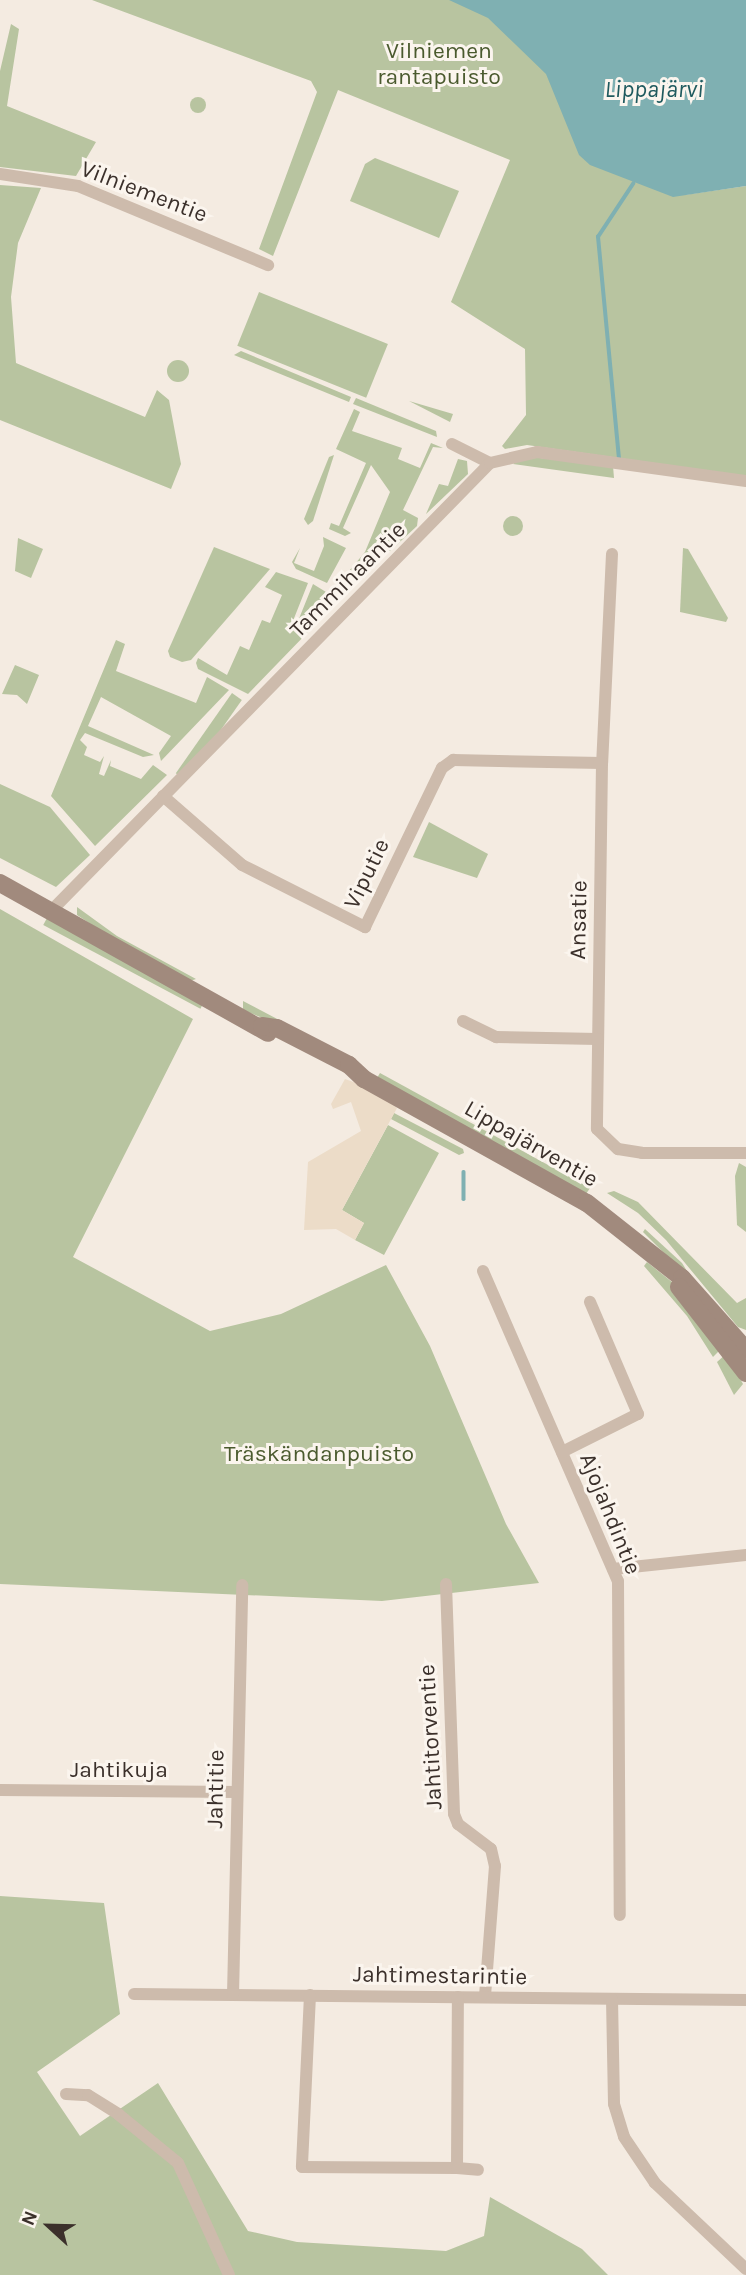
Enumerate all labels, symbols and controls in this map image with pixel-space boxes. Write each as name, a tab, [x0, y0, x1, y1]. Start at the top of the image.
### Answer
park label: Vilniemen rantapuisto	[377, 37, 501, 91]
water label: Lippajärvi	[605, 76, 703, 104]
street label: Vilniementie	[77, 155, 211, 229]
street label: Tammihaantie	[284, 516, 412, 644]
street label: Viputie	[338, 834, 396, 914]
street label: Ansatie	[565, 880, 593, 960]
street label: Lippajärventie	[459, 1095, 603, 1193]
park label: Träskändanpuisto	[224, 1440, 414, 1468]
street label: Ajojahdintie	[573, 1449, 647, 1579]
street label: Jahtitorventie	[413, 1664, 449, 1810]
street label: Jahtitie	[202, 1749, 230, 1829]
street label: Jahtikuja	[70, 1756, 168, 1784]
street label: Jahtimestarintie	[353, 1961, 527, 1991]
north arrow	[14, 2191, 84, 2261]
text: N	[17, 2208, 42, 2229]

